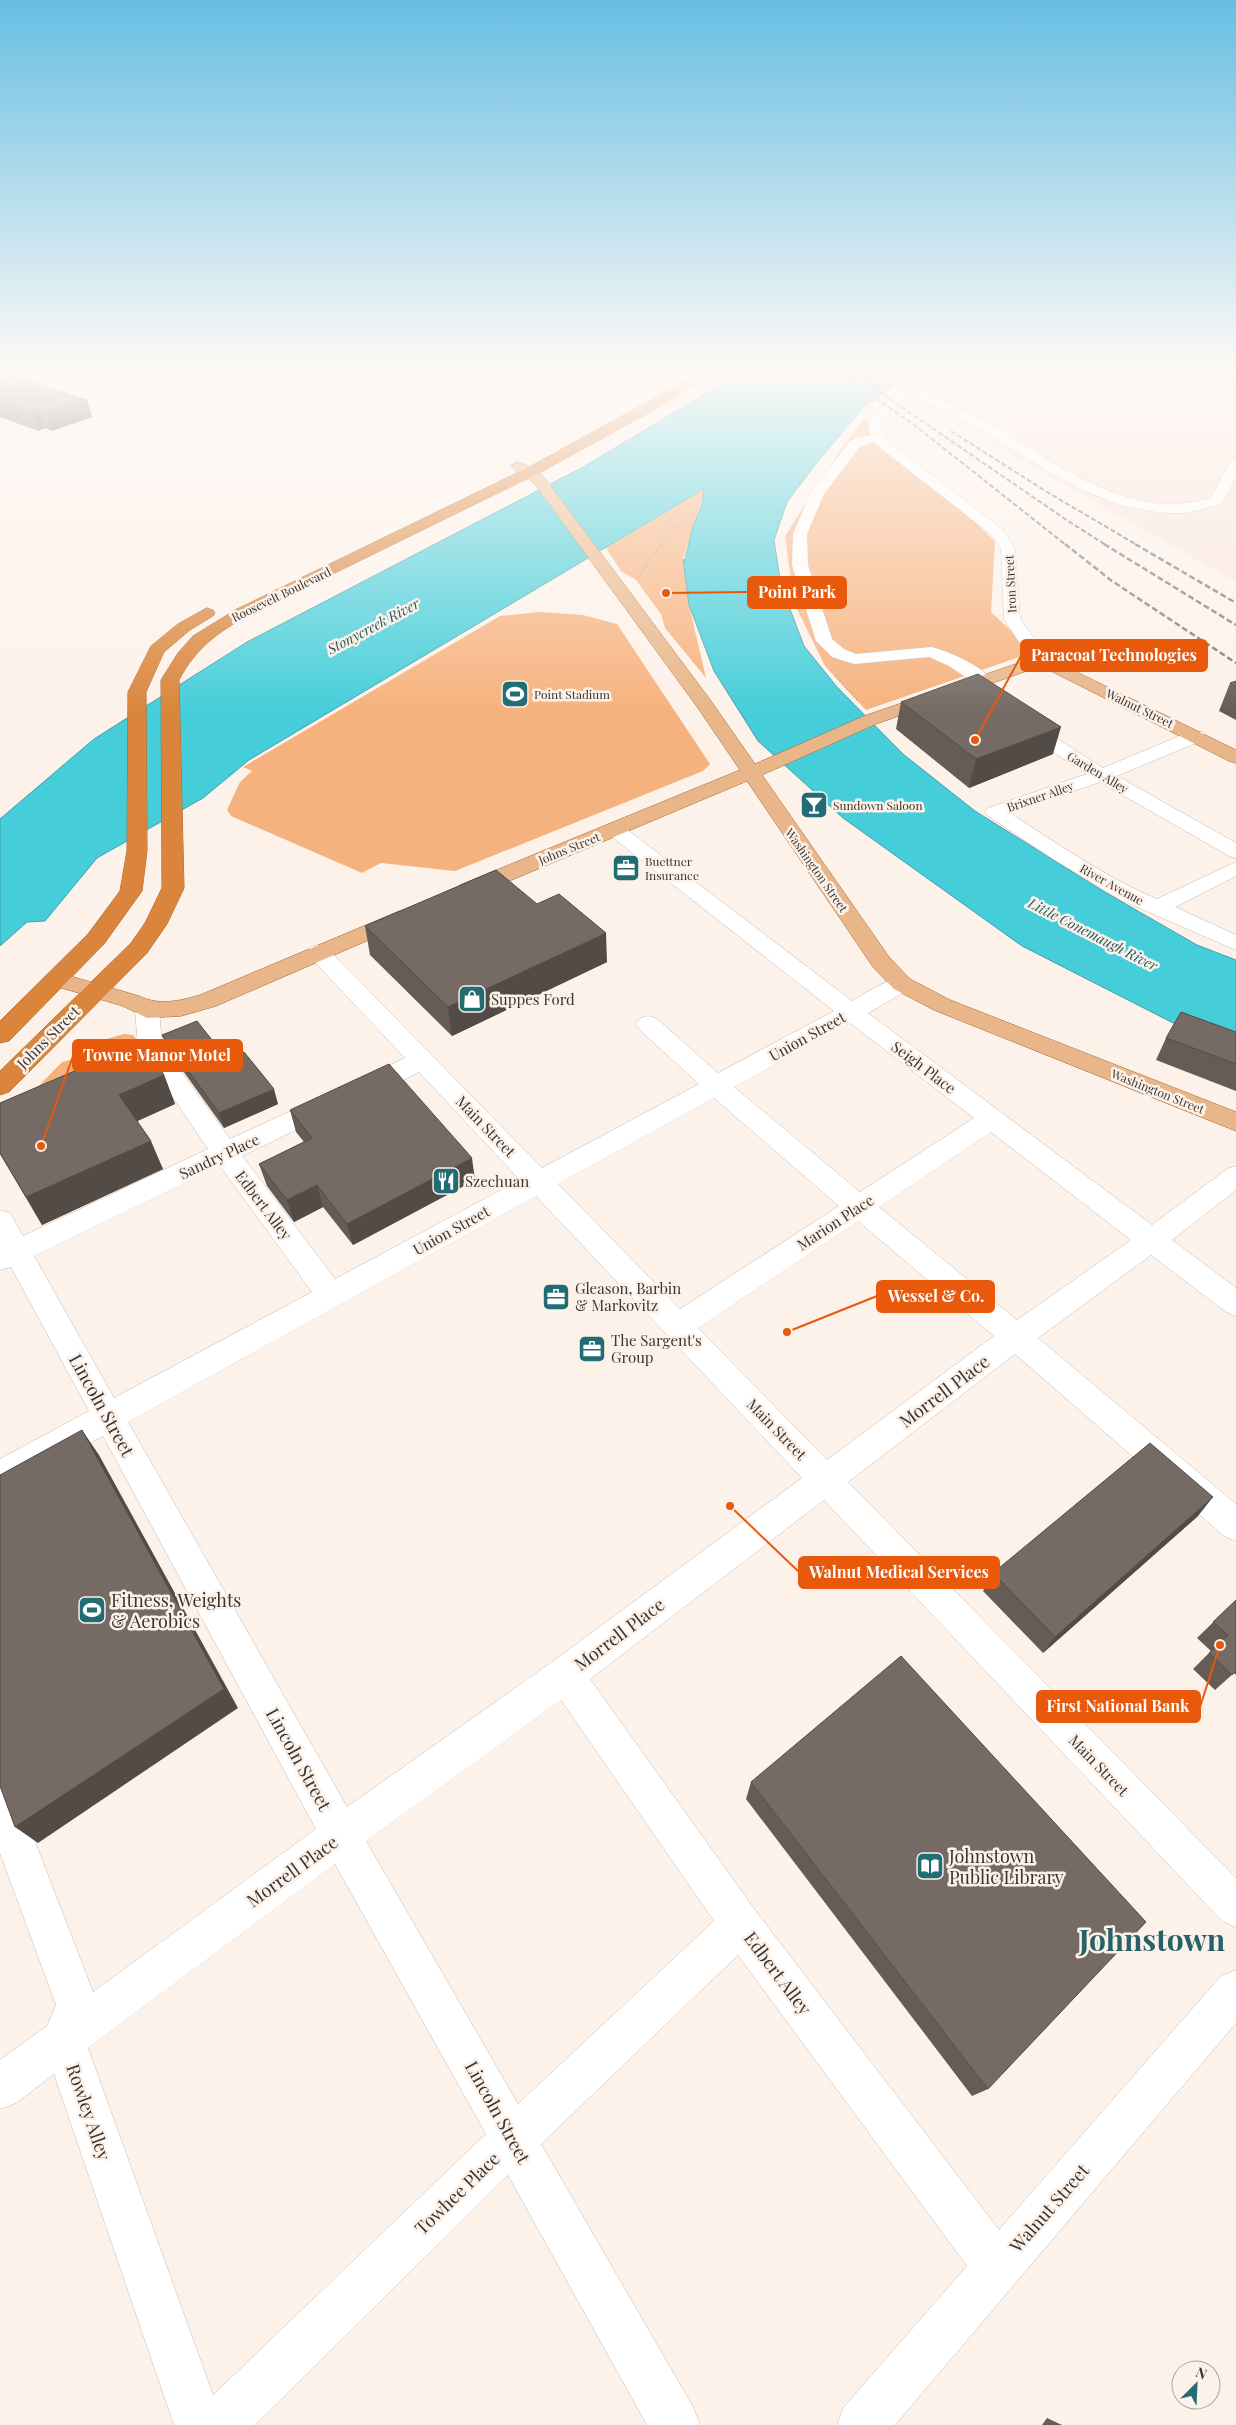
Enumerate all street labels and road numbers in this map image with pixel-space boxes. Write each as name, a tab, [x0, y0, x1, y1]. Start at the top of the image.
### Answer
street label: Iron Street	[1000, 554, 1020, 613]
street label: Roosevelt Boulevard	[229, 563, 333, 625]
street label: Walnut Street	[1103, 684, 1177, 732]
street label: Garden Alley	[1065, 747, 1131, 797]
street label: Brixner Alley	[1004, 777, 1076, 815]
street label: Washington Street	[782, 824, 852, 916]
street label: Johns Street	[535, 828, 603, 868]
street label: River Avenue	[1077, 860, 1147, 908]
street label: Johns Street	[12, 1001, 84, 1073]
street label: Union Street	[765, 1006, 849, 1065]
street label: Seigh Place	[888, 1036, 960, 1098]
street label: Washington Street	[1108, 1065, 1207, 1117]
street label: Main Street	[452, 1091, 521, 1161]
street label: Sandry Place	[176, 1129, 262, 1183]
street label: Edbert Alley	[231, 1166, 297, 1244]
street label: Marion Place	[793, 1190, 877, 1254]
street label: Union Street	[409, 1200, 493, 1259]
street label: Lincoln Street	[64, 1349, 140, 1461]
street label: Morrell Place	[894, 1349, 994, 1433]
street label: Main Street	[743, 1394, 812, 1464]
street label: Morrell Place	[569, 1592, 669, 1676]
street label: Lincoln Street	[261, 1703, 337, 1815]
street label: Main Street	[1065, 1730, 1134, 1800]
street label: Morrell Place	[242, 1830, 342, 1912]
street label: Edbert Alley	[739, 1927, 817, 2019]
street label: Lincoln Street	[460, 2056, 536, 2168]
street label: Rowley Alley	[61, 2061, 117, 2163]
street label: Towhee Place	[409, 2146, 505, 2240]
street label: Walnut Street	[1003, 2158, 1094, 2258]

